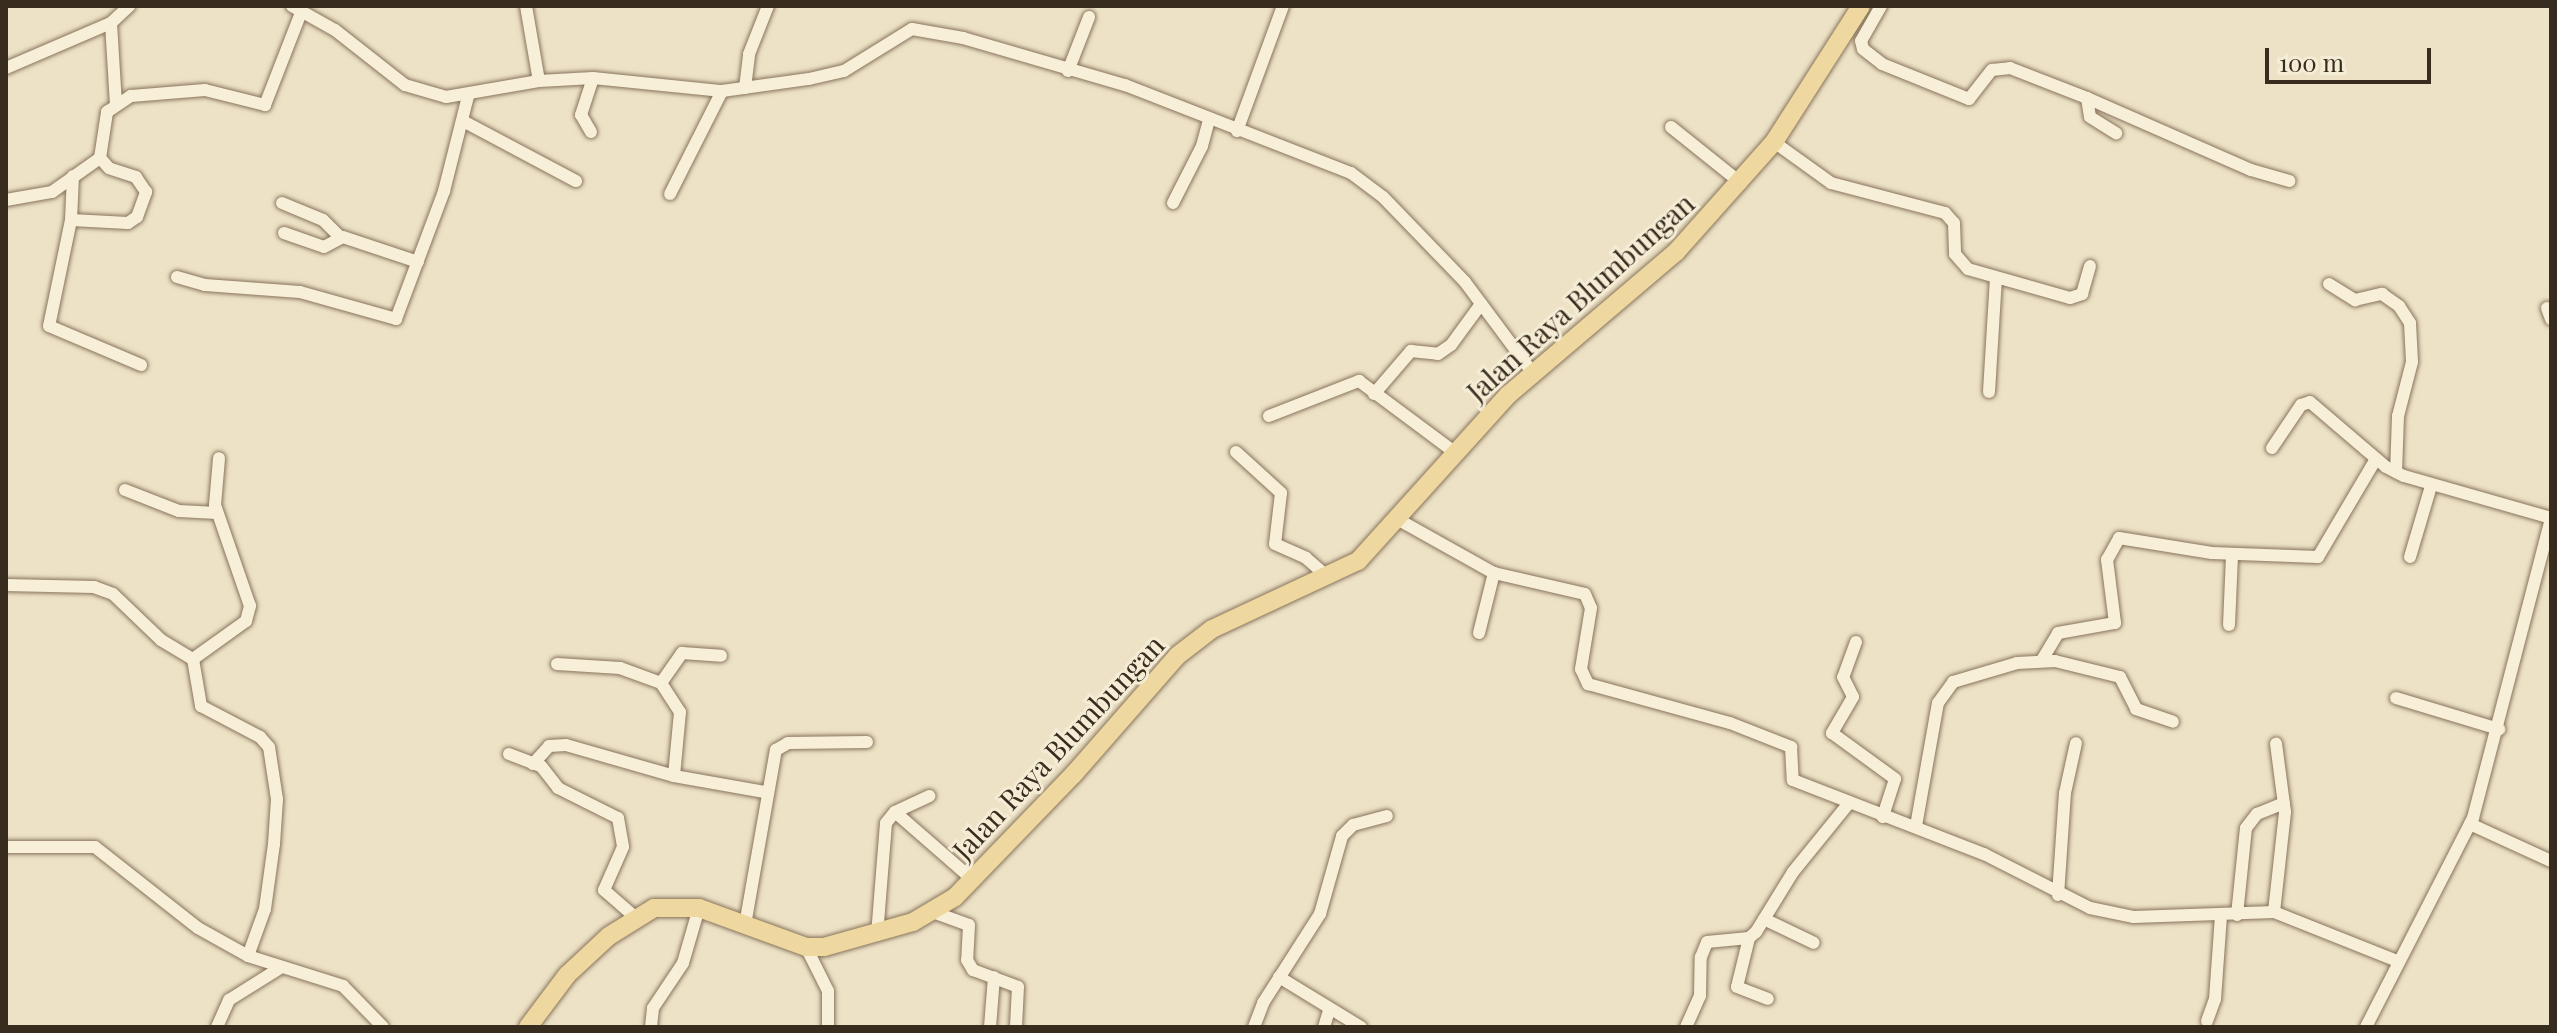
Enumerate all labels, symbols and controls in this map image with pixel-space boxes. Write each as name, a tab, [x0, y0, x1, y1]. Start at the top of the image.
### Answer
scale bar	[2269, 32, 2435, 82]
text: 100 m	[2279, 46, 2344, 78]
street label: Jalan Raya Blumbungan	[1459, 186, 1701, 408]
street label: Jalan Raya Blumbungan	[945, 628, 1171, 866]

